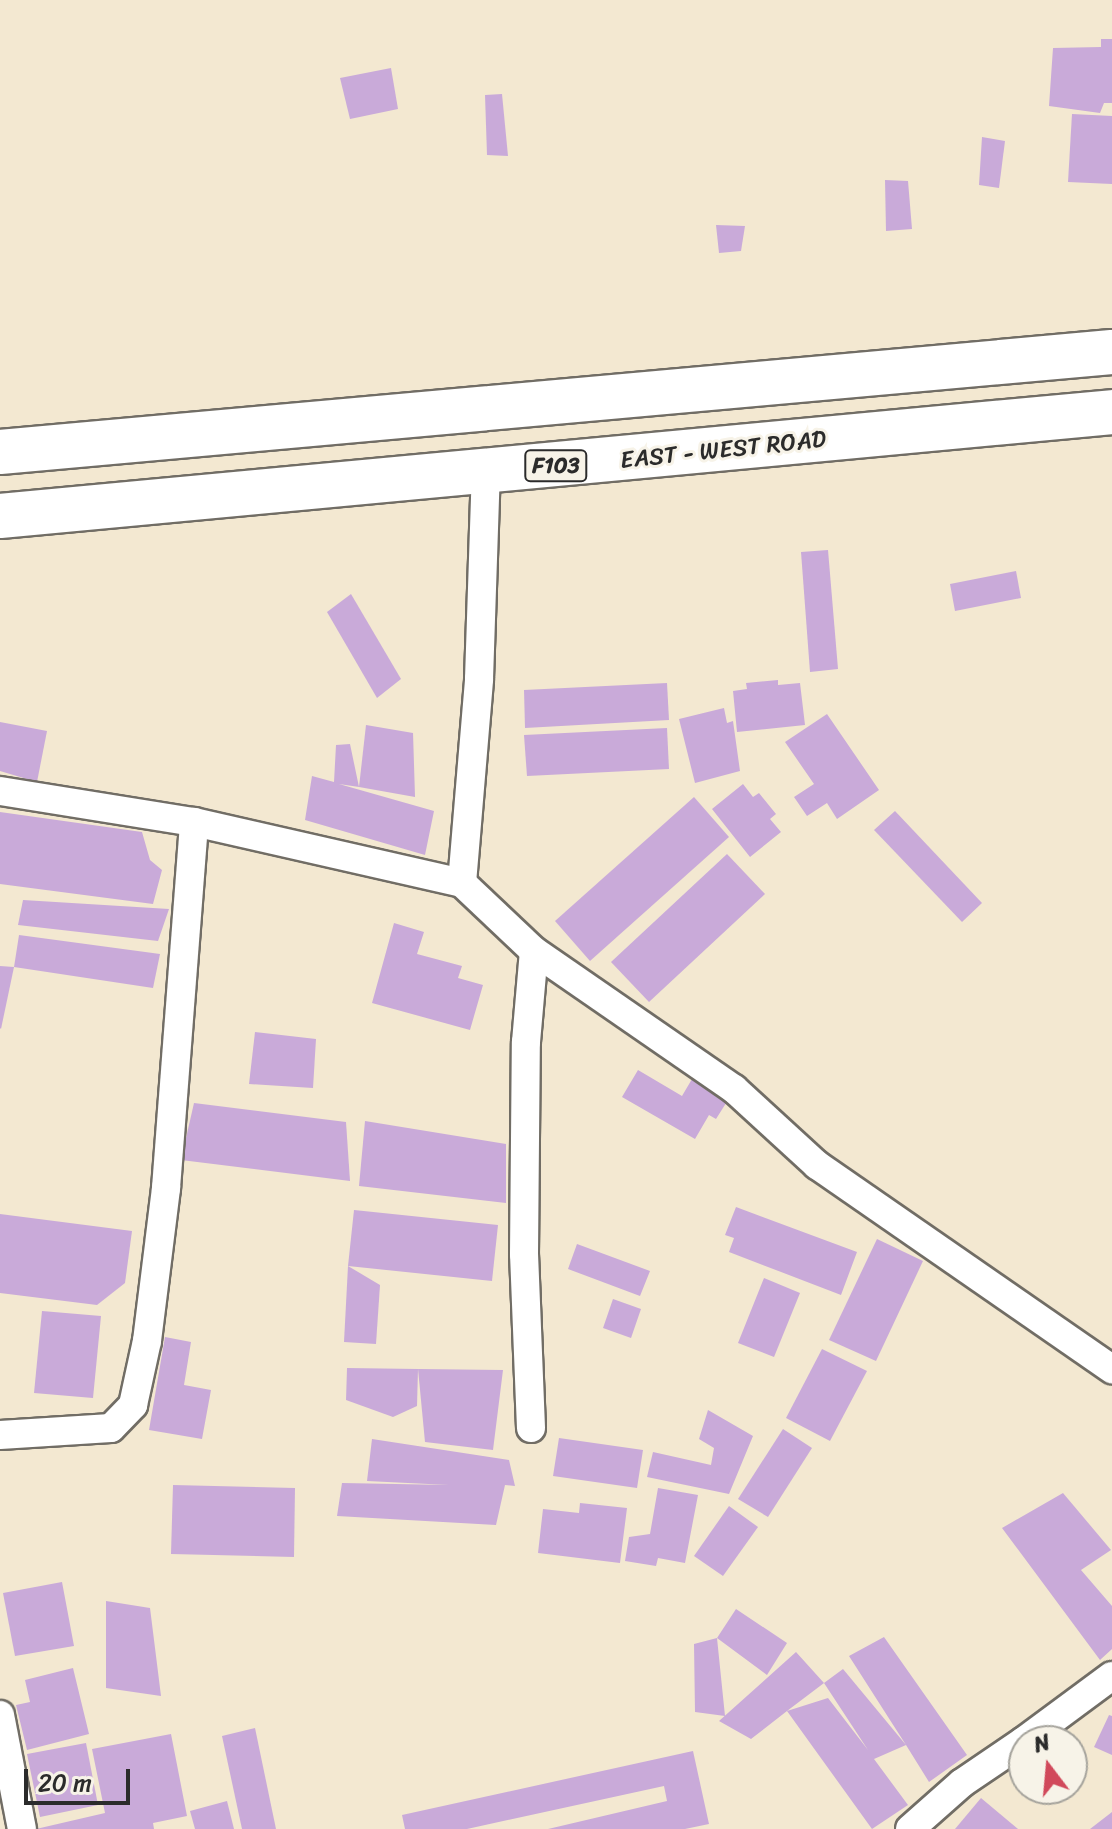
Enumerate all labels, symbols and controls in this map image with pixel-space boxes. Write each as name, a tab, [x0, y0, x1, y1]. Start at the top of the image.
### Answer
street label: EAST - WEST ROAD	[619, 425, 827, 475]
road number: F103	[524, 448, 588, 484]
text: N	[1029, 1723, 1055, 1764]
north arrow	[1008, 1725, 1088, 1805]
scale bar	[28, 1753, 134, 1803]
text: 20 m	[38, 1762, 92, 1804]

